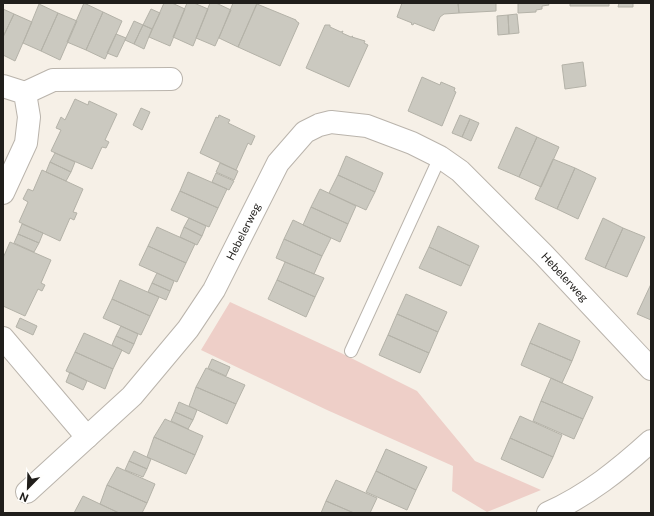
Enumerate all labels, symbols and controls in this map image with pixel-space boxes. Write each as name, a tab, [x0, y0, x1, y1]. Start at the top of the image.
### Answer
street label: Hebelerweg	[224, 201, 263, 262]
street label: Hebelerweg	[539, 250, 591, 304]
north arrow	[8, 468, 48, 508]
text: N	[18, 490, 30, 504]

